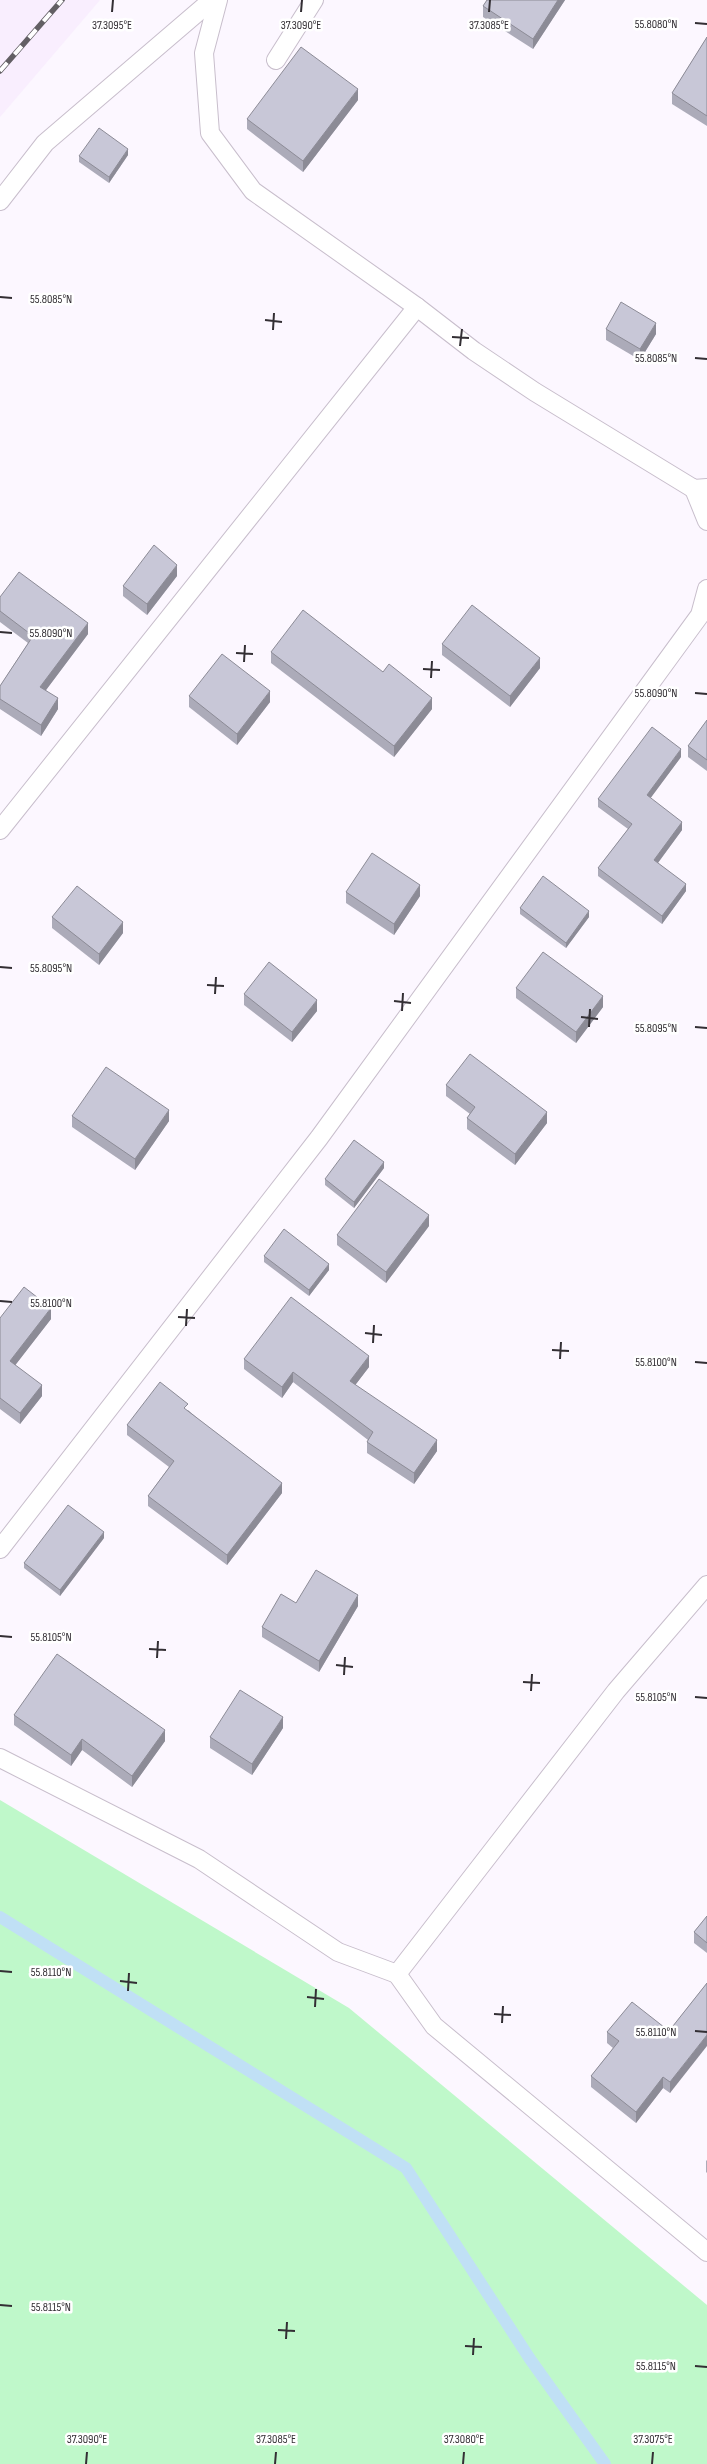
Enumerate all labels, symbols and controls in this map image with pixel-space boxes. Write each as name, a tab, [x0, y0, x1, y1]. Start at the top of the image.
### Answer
text: 55.8080°N	[635, 17, 677, 32]
text: 37.3095°E	[92, 18, 132, 33]
text: 37.3090°E	[281, 18, 321, 33]
text: 37.3085°E	[469, 18, 509, 33]
text: 55.8085°N	[30, 292, 72, 307]
text: 55.8085°N	[635, 351, 677, 366]
text: 55.8090°N	[30, 626, 72, 641]
text: 55.8090°N	[635, 686, 677, 701]
text: 55.8095°N	[30, 961, 72, 976]
text: 55.8095°N	[635, 1021, 677, 1036]
text: 55.8100°N	[30, 1296, 72, 1311]
text: 55.8100°N	[635, 1355, 677, 1370]
text: 55.8105°N	[30, 1630, 72, 1645]
text: 55.8105°N	[635, 1690, 677, 1705]
text: 55.8110°N	[31, 1965, 71, 1980]
text: 55.8110°N	[636, 2025, 676, 2040]
text: 55.8115°N	[31, 2300, 71, 2315]
text: 55.8115°N	[636, 2359, 676, 2374]
text: 37.3090°E	[67, 2432, 107, 2447]
text: 37.3085°E	[256, 2432, 296, 2447]
text: 37.3080°E	[444, 2432, 484, 2447]
text: 37.3075°E	[633, 2432, 673, 2447]

